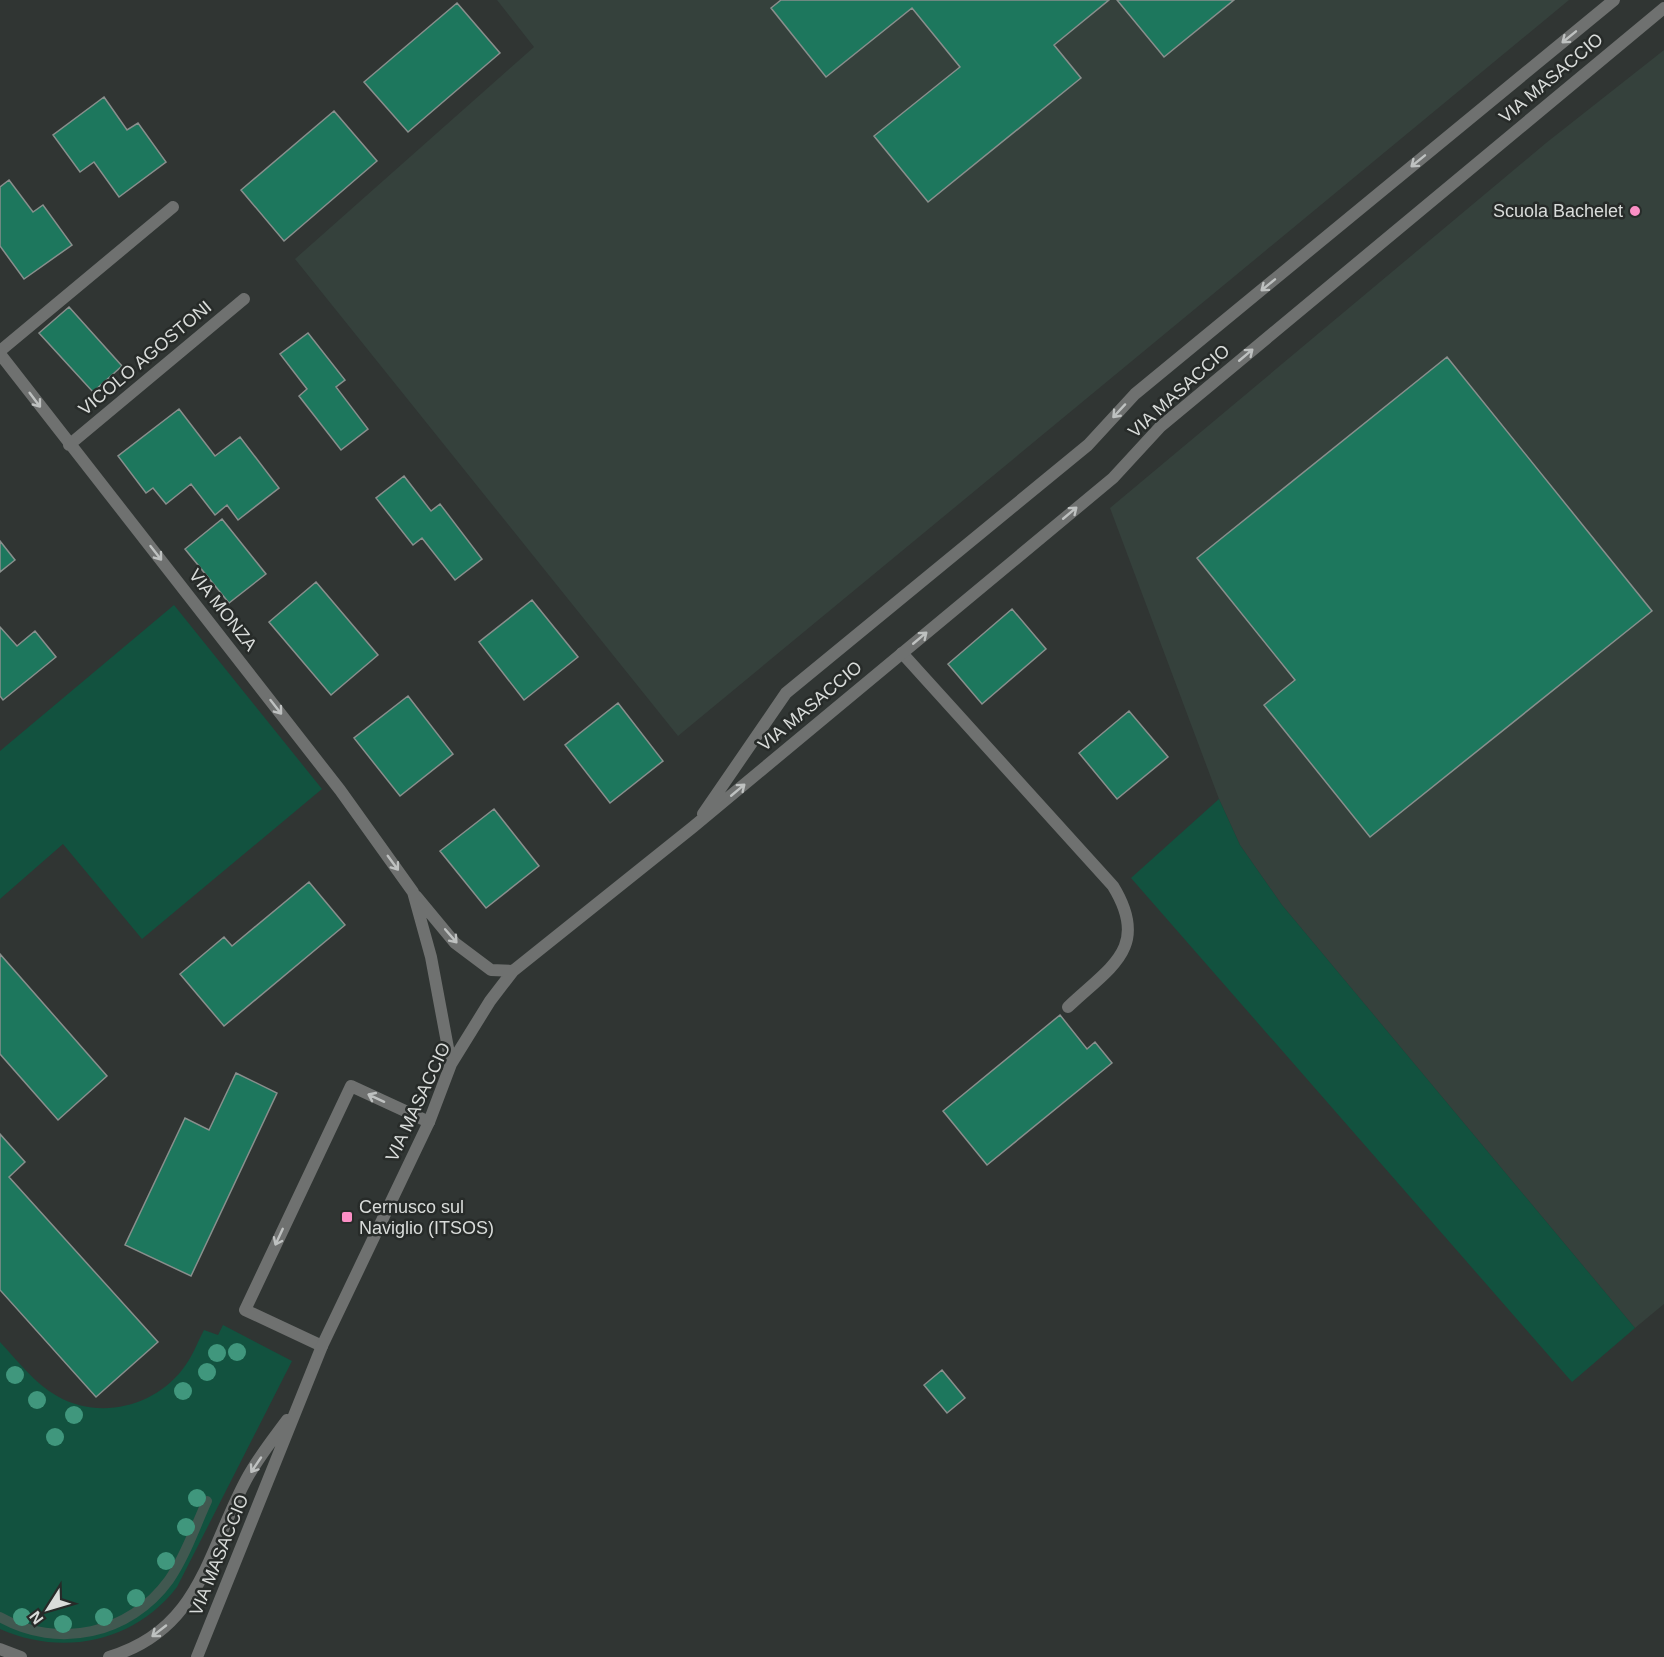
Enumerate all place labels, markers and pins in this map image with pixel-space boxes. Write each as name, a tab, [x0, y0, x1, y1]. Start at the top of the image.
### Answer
place label: Scuola Bachelet	[1493, 201, 1623, 221]
marker: Scuola Bachelet	[1628, 204, 1642, 218]
place label: Cernusco sul Naviglio (ITSOS)	[359, 1197, 494, 1238]
marker: Cernusco sul Naviglio (ITSOS)	[340, 1210, 354, 1224]

